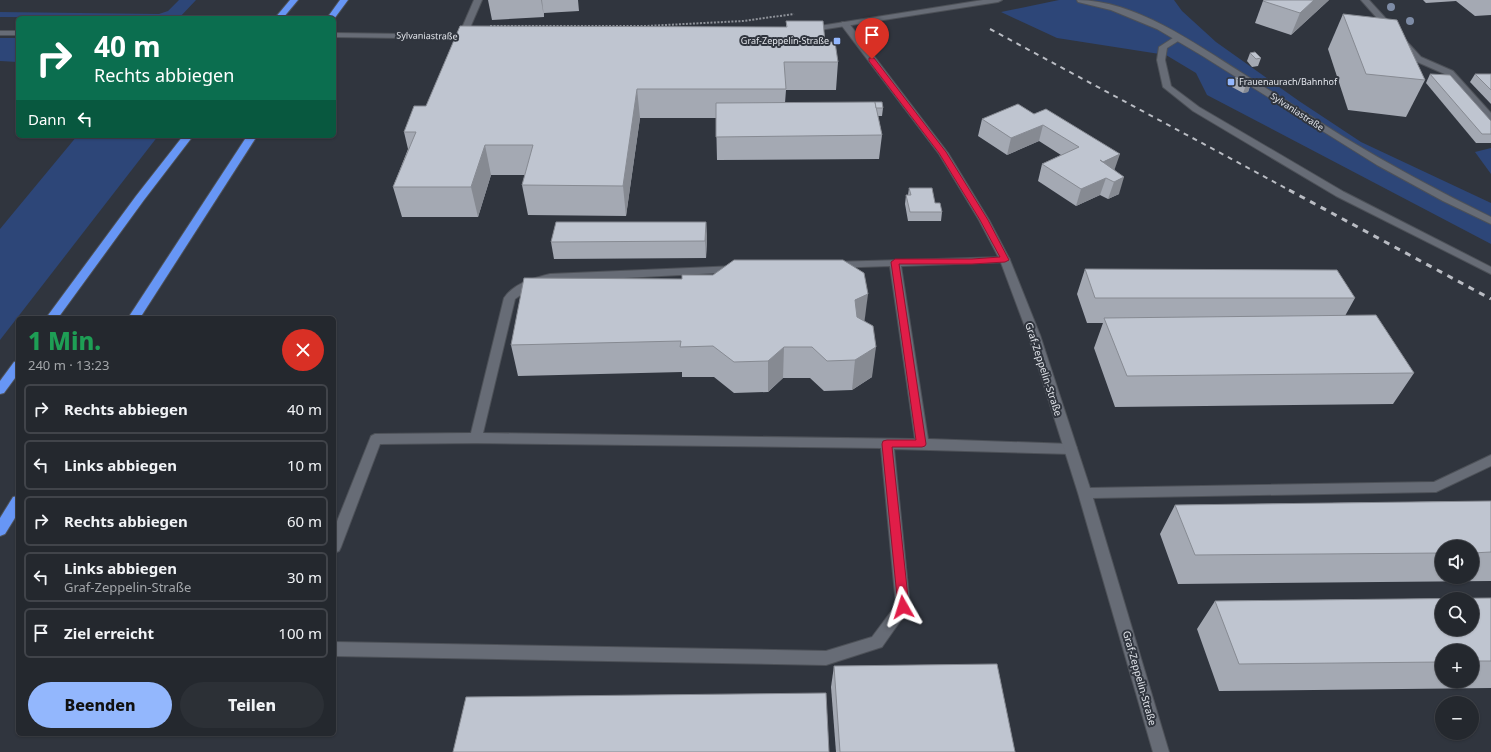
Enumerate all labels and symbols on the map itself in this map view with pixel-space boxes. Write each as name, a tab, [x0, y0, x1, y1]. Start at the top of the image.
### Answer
pin	[855, 18, 889, 59]
street label: Sylvaniastraße	[396, 28, 458, 43]
place label: Graf-Zeppelin-Straße	[741, 34, 829, 47]
marker: Graf-Zeppelin-Straße	[832, 36, 842, 46]
place label: Frauenaurach/Bahnhof	[1239, 75, 1338, 88]
marker: Frauenaurach/Bahnhof	[1226, 77, 1236, 87]
street label: Sylvaniastraße	[1268, 89, 1327, 134]
street label: Graf-Zeppelin-Straße	[1022, 320, 1066, 418]
position arrow	[882, 586, 924, 628]
street label: Graf-Zeppelin-Straße	[1120, 629, 1160, 727]

